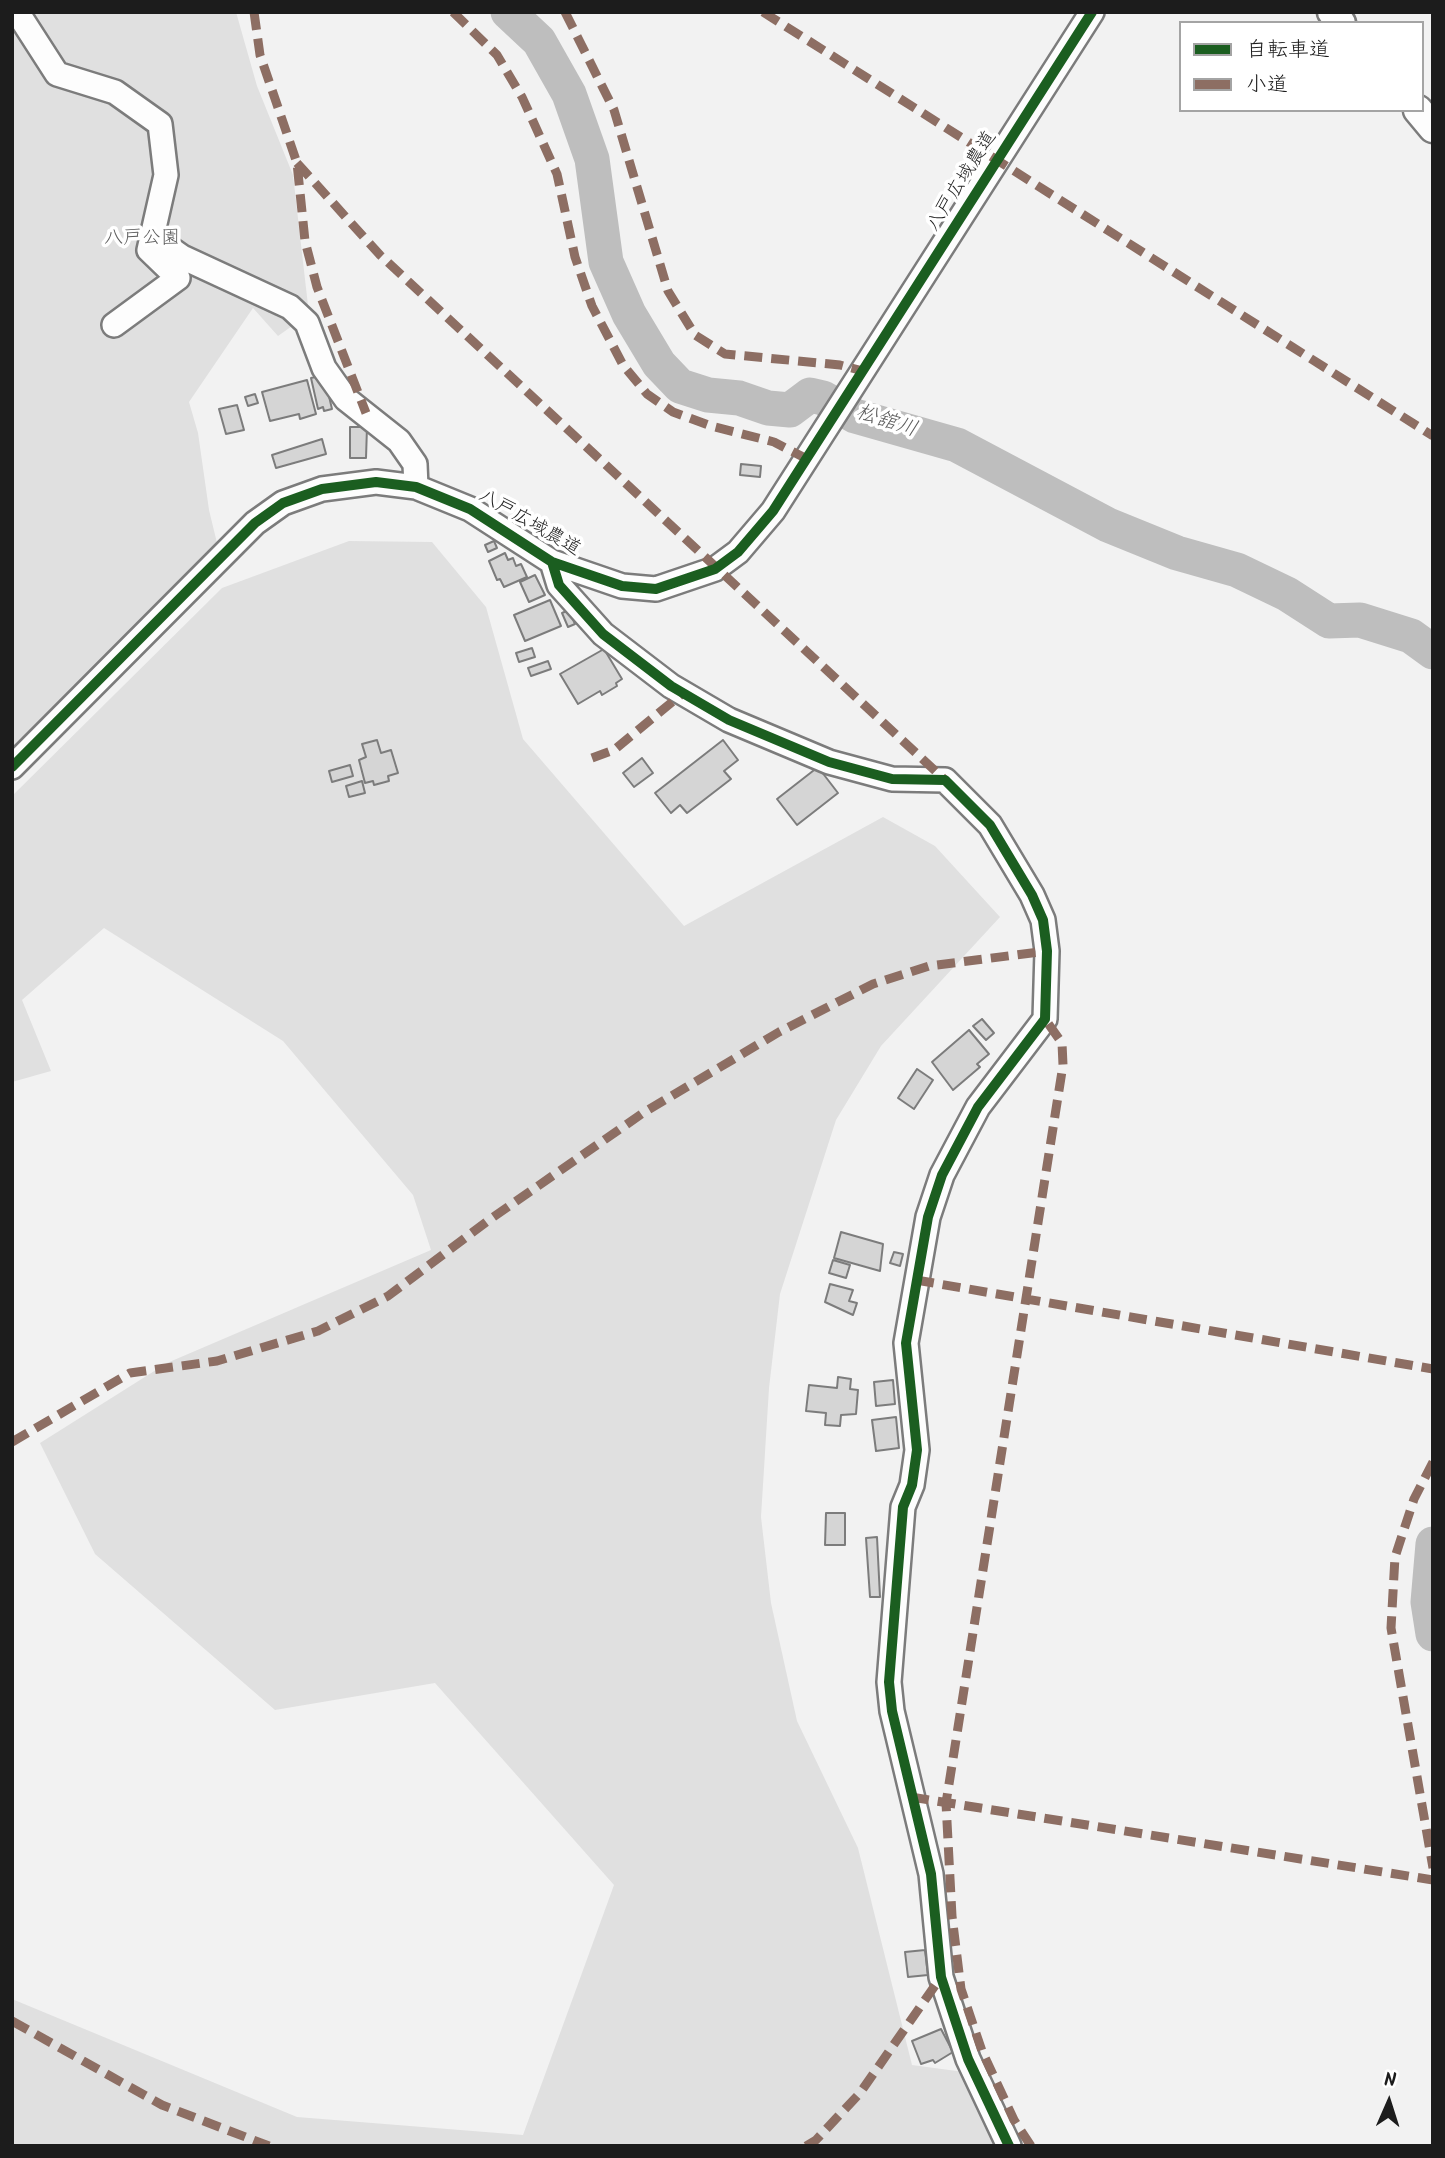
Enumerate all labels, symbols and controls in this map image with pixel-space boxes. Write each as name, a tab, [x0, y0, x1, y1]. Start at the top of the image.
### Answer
legend	[1179, 21, 1424, 112]
text: 自転車道	[1246, 34, 1330, 67]
text: 小道	[1246, 69, 1288, 102]
street label: 八戸広域農道	[923, 128, 1003, 236]
park label: 八戸公園	[104, 229, 180, 251]
water label: 松舘川	[852, 401, 920, 445]
street label: 八戸広域農道	[474, 486, 584, 562]
text: N	[1383, 2066, 1397, 2096]
north arrow	[1354, 2067, 1424, 2137]

